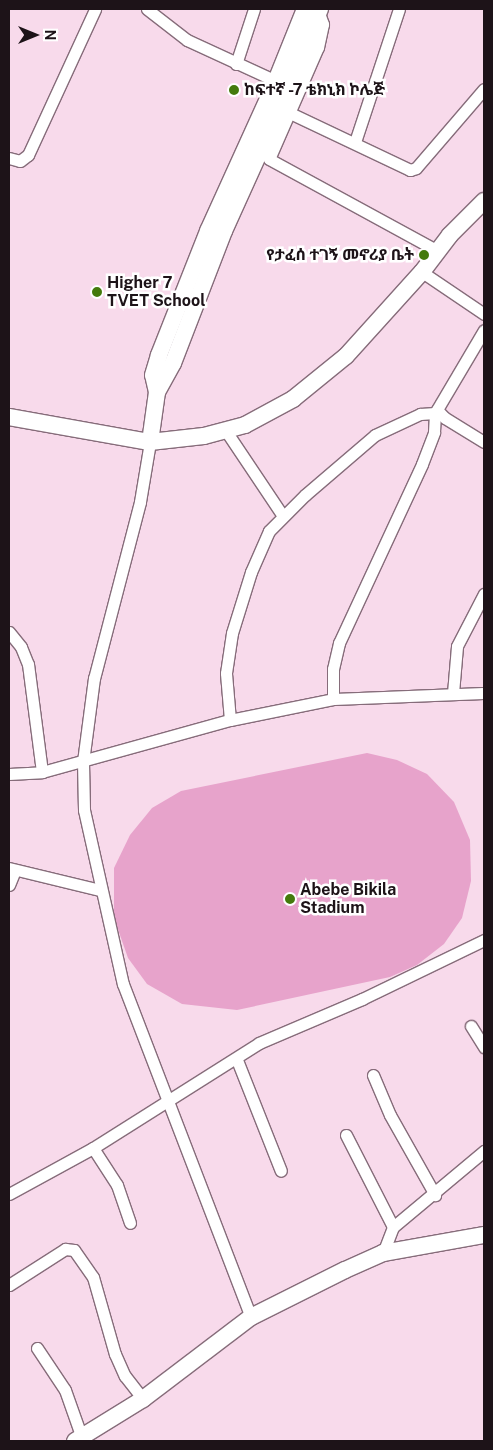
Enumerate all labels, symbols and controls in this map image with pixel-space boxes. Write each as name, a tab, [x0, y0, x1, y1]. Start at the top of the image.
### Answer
north arrow	[10, 10, 60, 60]
text: N	[42, 30, 58, 40]
place label: ከፍተኛ -7 ቴክኒክ ኮሌጅ	[244, 80, 386, 100]
marker: ከፍተኛ -7 ቴክኒክ ኮሌጅ	[228, 84, 240, 96]
place label: የታፈሰ ተገኝ መኖሪያ ቤት	[266, 245, 414, 265]
marker: የታፈሰ ተገኝ መኖሪያ ቤት	[418, 249, 430, 261]
place label: Higher 7 TVET School	[107, 273, 205, 311]
marker: Higher 7 TVET School	[91, 286, 103, 298]
place label: Abebe Bikila Stadium	[300, 880, 396, 918]
marker: Abebe Bikila Stadium	[284, 893, 296, 905]

